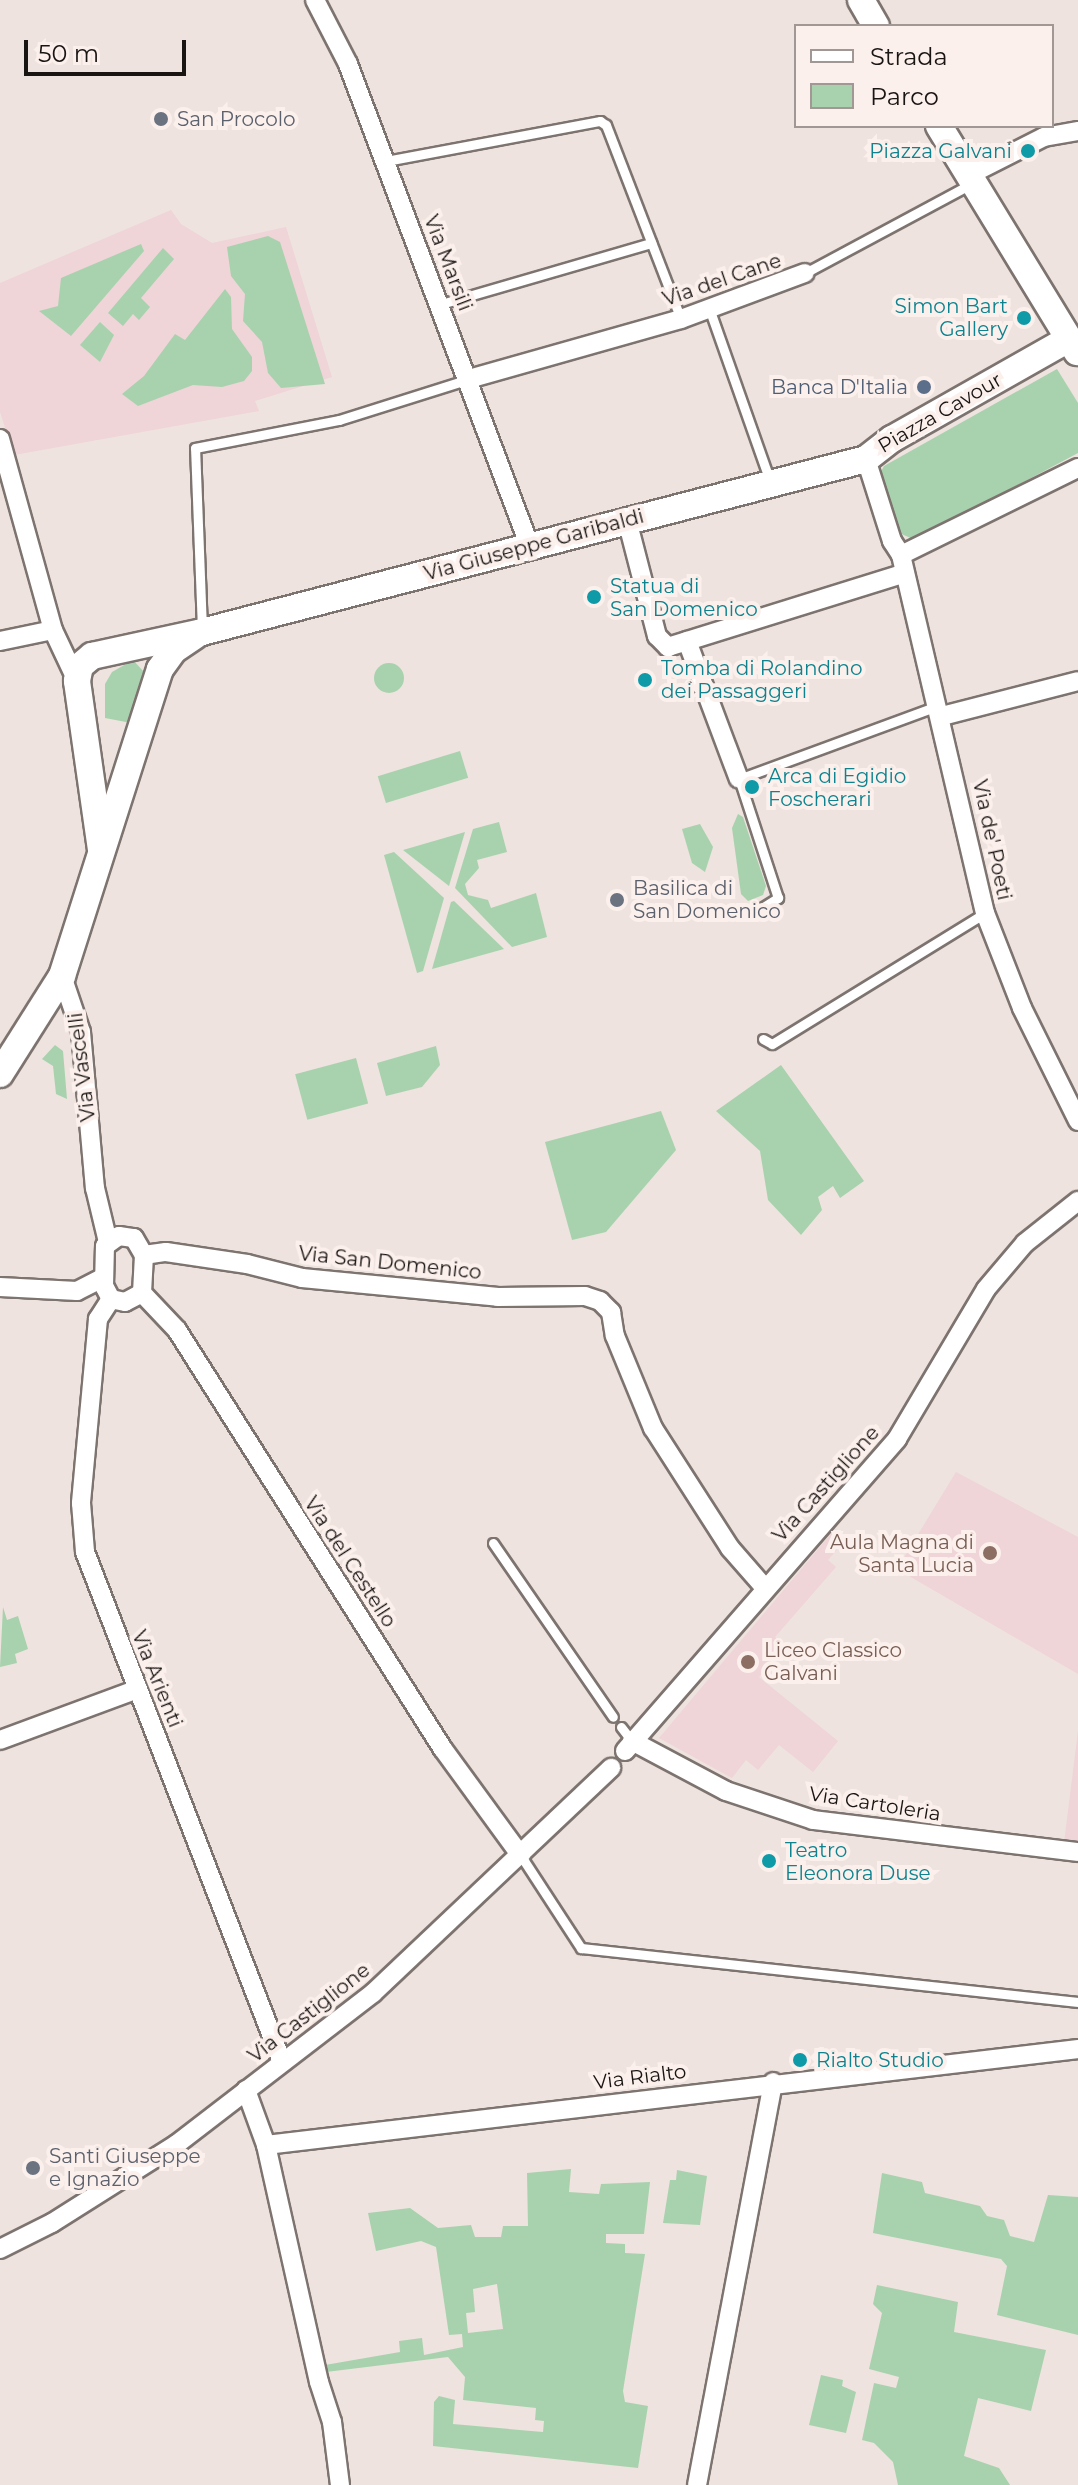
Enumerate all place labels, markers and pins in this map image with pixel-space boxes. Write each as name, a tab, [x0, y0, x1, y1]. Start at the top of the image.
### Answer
place label: San Procolo	[177, 107, 296, 131]
marker: San Procolo	[152, 110, 170, 128]
place label: Piazza Galvani	[869, 139, 1012, 163]
marker: Piazza Galvani	[1019, 142, 1037, 160]
place label: Simon Bart Gallery	[894, 294, 1008, 341]
marker: Simon Bart Gallery	[1015, 309, 1033, 327]
place label: Banca D'Italia	[771, 375, 908, 399]
marker: Banca D'Italia	[915, 378, 933, 396]
place label: Statua di San Domenico	[610, 574, 758, 621]
marker: Statua di San Domenico	[585, 588, 603, 606]
place label: Tomba di Rolandino dei Passaggeri	[661, 656, 863, 703]
marker: Tomba di Rolandino dei Passaggeri	[636, 671, 654, 689]
place label: Arca di Egidio Foscherari	[768, 764, 906, 811]
marker: Arca di Egidio Foscherari	[743, 778, 761, 796]
place label: Basilica di San Domenico	[633, 876, 781, 923]
marker: Basilica di San Domenico	[608, 891, 626, 909]
place label: Aula Magna di Santa Lucia	[830, 1530, 974, 1577]
marker: Aula Magna di Santa Lucia	[981, 1544, 999, 1562]
place label: Liceo Classico Galvani	[764, 1638, 902, 1685]
marker: Liceo Classico Galvani	[739, 1653, 757, 1671]
place label: Teatro Eleonora Duse	[785, 1838, 930, 1885]
marker: Teatro Eleonora Duse	[760, 1852, 778, 1870]
place label: Rialto Studio	[816, 2048, 944, 2072]
marker: Rialto Studio	[791, 2051, 809, 2069]
place label: Santi Giuseppe e Ignazio	[49, 2144, 201, 2191]
marker: Santi Giuseppe e Ignazio	[24, 2159, 42, 2177]

